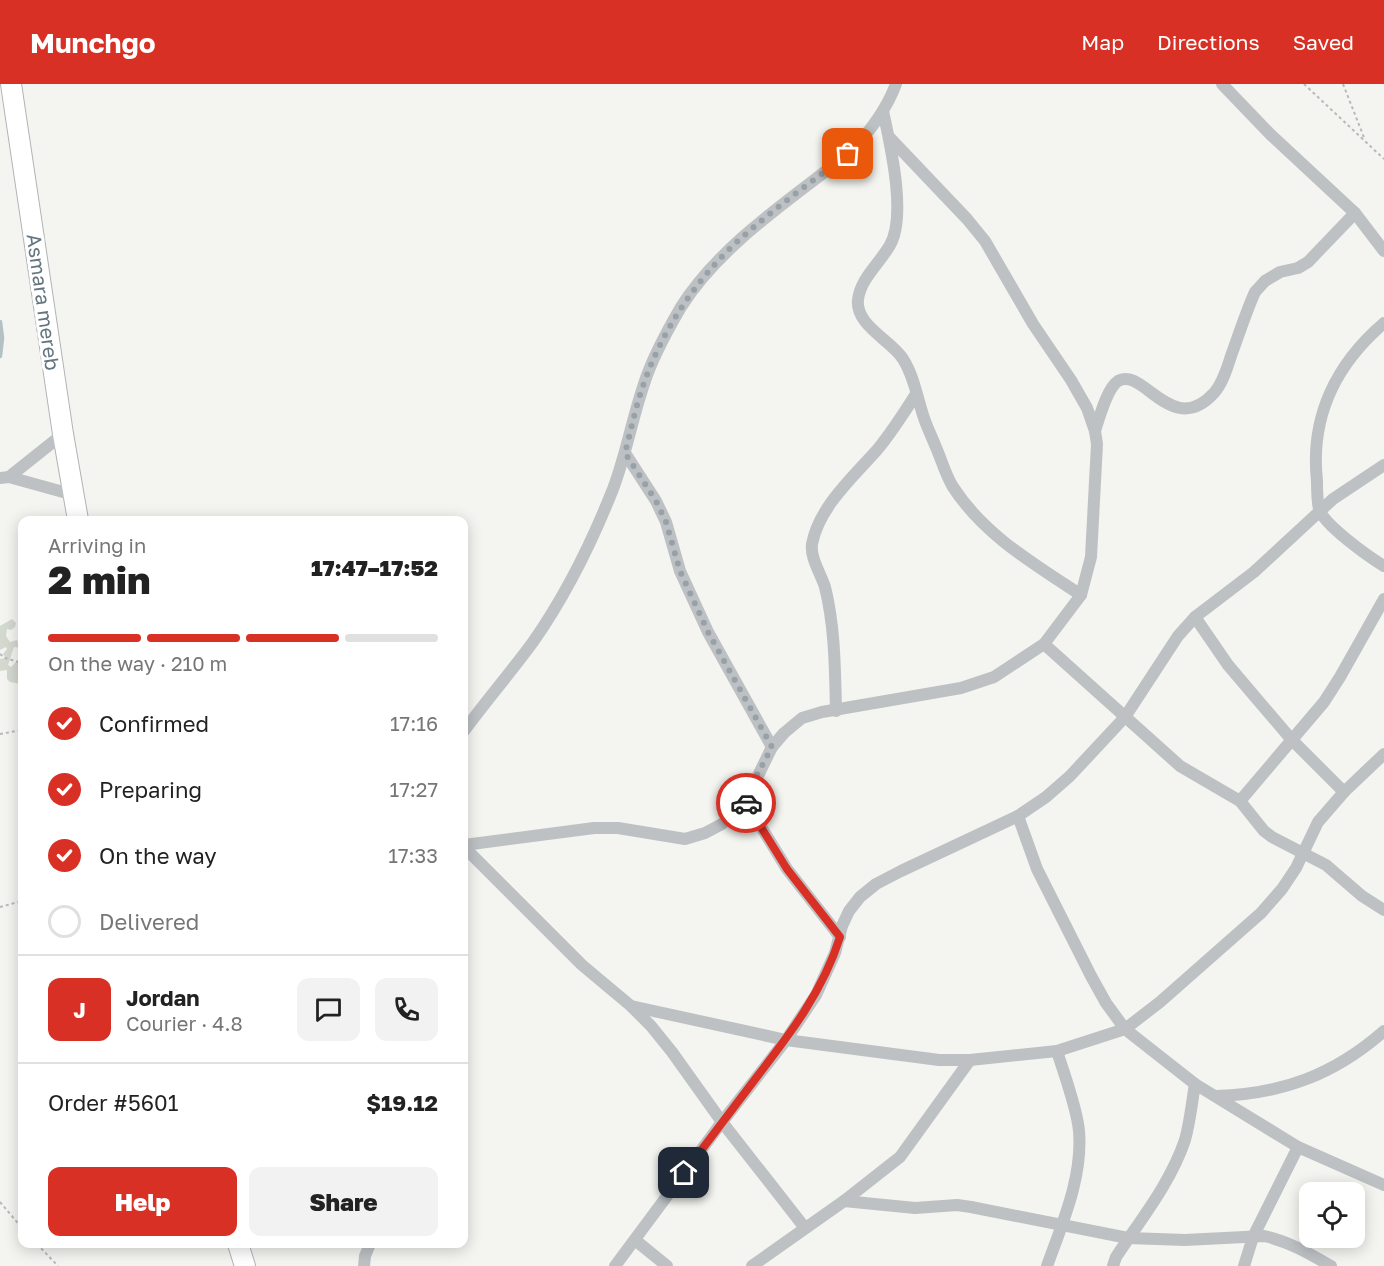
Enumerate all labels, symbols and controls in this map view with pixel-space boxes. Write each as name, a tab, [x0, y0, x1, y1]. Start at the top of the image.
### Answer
text: Munchgo	[30, 26, 156, 59]
text: Map	[1081, 29, 1124, 55]
text: Directions	[1157, 29, 1260, 55]
text: Saved	[1293, 29, 1354, 55]
pin	[822, 128, 873, 179]
icon: bag	[831, 137, 864, 170]
street label: Asmara mereb	[23, 232, 65, 372]
text: Arriving in	[48, 533, 146, 557]
text: 17:47–17:52	[311, 554, 438, 581]
text: 2 min	[48, 556, 151, 603]
text: On the way · 210 m	[48, 651, 227, 675]
icon: check	[48, 707, 81, 740]
text: Confirmed	[99, 710, 209, 737]
text: 17:16	[390, 711, 438, 735]
icon: check	[48, 773, 81, 806]
courier	[716, 773, 776, 833]
text: Preparing	[99, 776, 202, 803]
text: 17:27	[390, 777, 438, 801]
icon: car	[730, 787, 763, 820]
icon: check	[48, 839, 81, 872]
text: On the way	[99, 842, 217, 869]
text: 17:33	[388, 843, 438, 867]
text: Delivered	[99, 908, 199, 935]
button: chat	[297, 978, 360, 1041]
button: phone	[375, 978, 438, 1041]
text: Jordan	[126, 984, 200, 1011]
text: J	[73, 996, 86, 1023]
text: Courier · 4.8	[126, 1011, 243, 1035]
text: Order #5601	[48, 1089, 178, 1116]
text: $19.12	[366, 1089, 438, 1116]
pin	[658, 1147, 709, 1198]
icon: home	[667, 1156, 700, 1189]
button: Help	[48, 1167, 237, 1236]
button: Share	[249, 1167, 438, 1236]
map controls	[1299, 1182, 1365, 1248]
button: locate	[1299, 1182, 1365, 1248]

